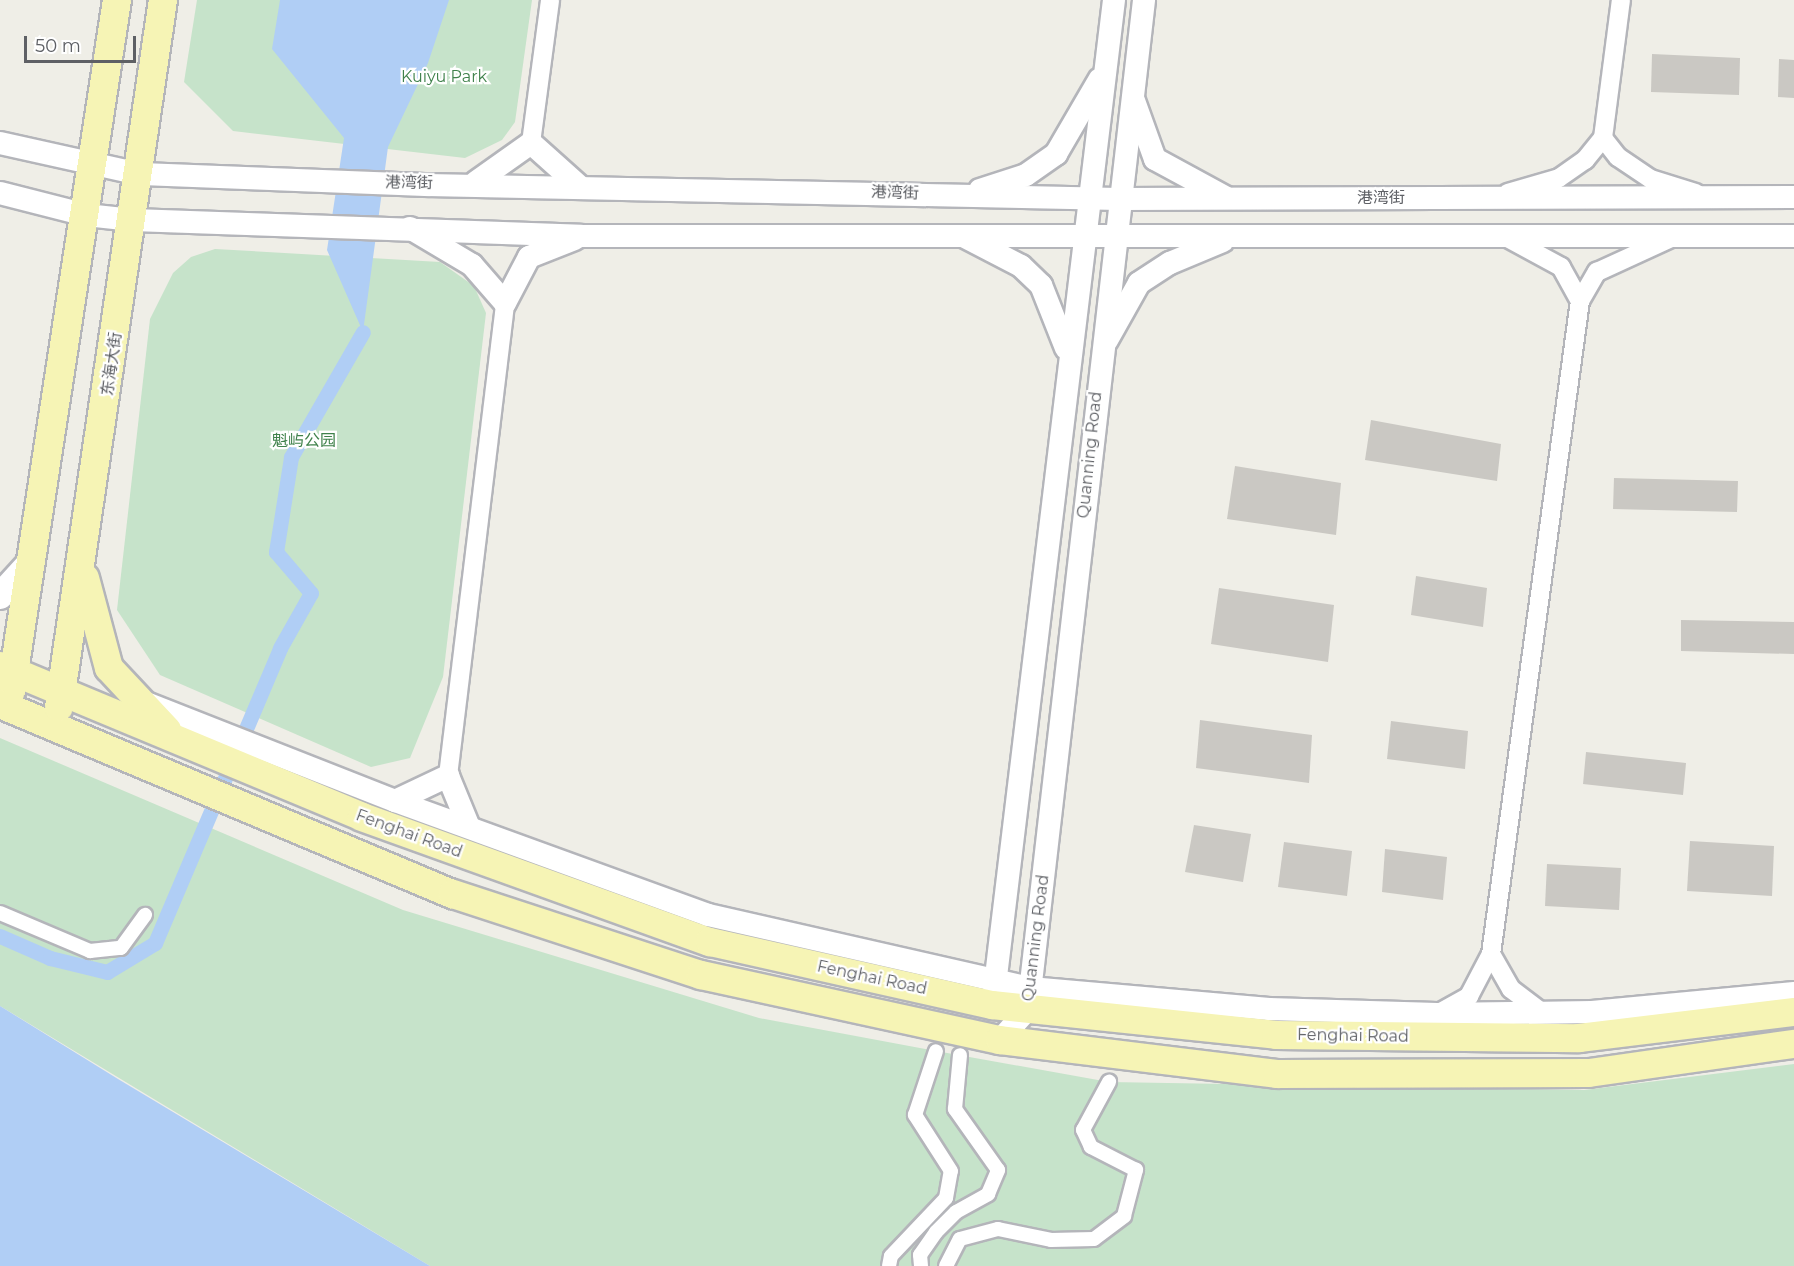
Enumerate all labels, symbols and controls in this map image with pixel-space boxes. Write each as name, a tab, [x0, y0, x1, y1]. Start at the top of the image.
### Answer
scale bar	[27, 24, 140, 62]
text: 50 m	[35, 35, 81, 57]
park label: Kuiyu Park	[401, 67, 487, 87]
street label: 港湾街	[385, 173, 433, 193]
street label: 港湾街	[871, 183, 919, 203]
street label: 港湾街	[1357, 188, 1405, 208]
street label: 东海大街	[98, 331, 126, 397]
street label: Quanning Road	[1074, 391, 1106, 519]
park label: 魁屿公园	[272, 431, 336, 451]
street label: Fenghai Road	[353, 806, 465, 862]
street label: Quanning Road	[1019, 874, 1053, 1002]
street label: Fenghai Road	[815, 957, 929, 999]
street label: Fenghai Road	[1297, 1025, 1409, 1047]

